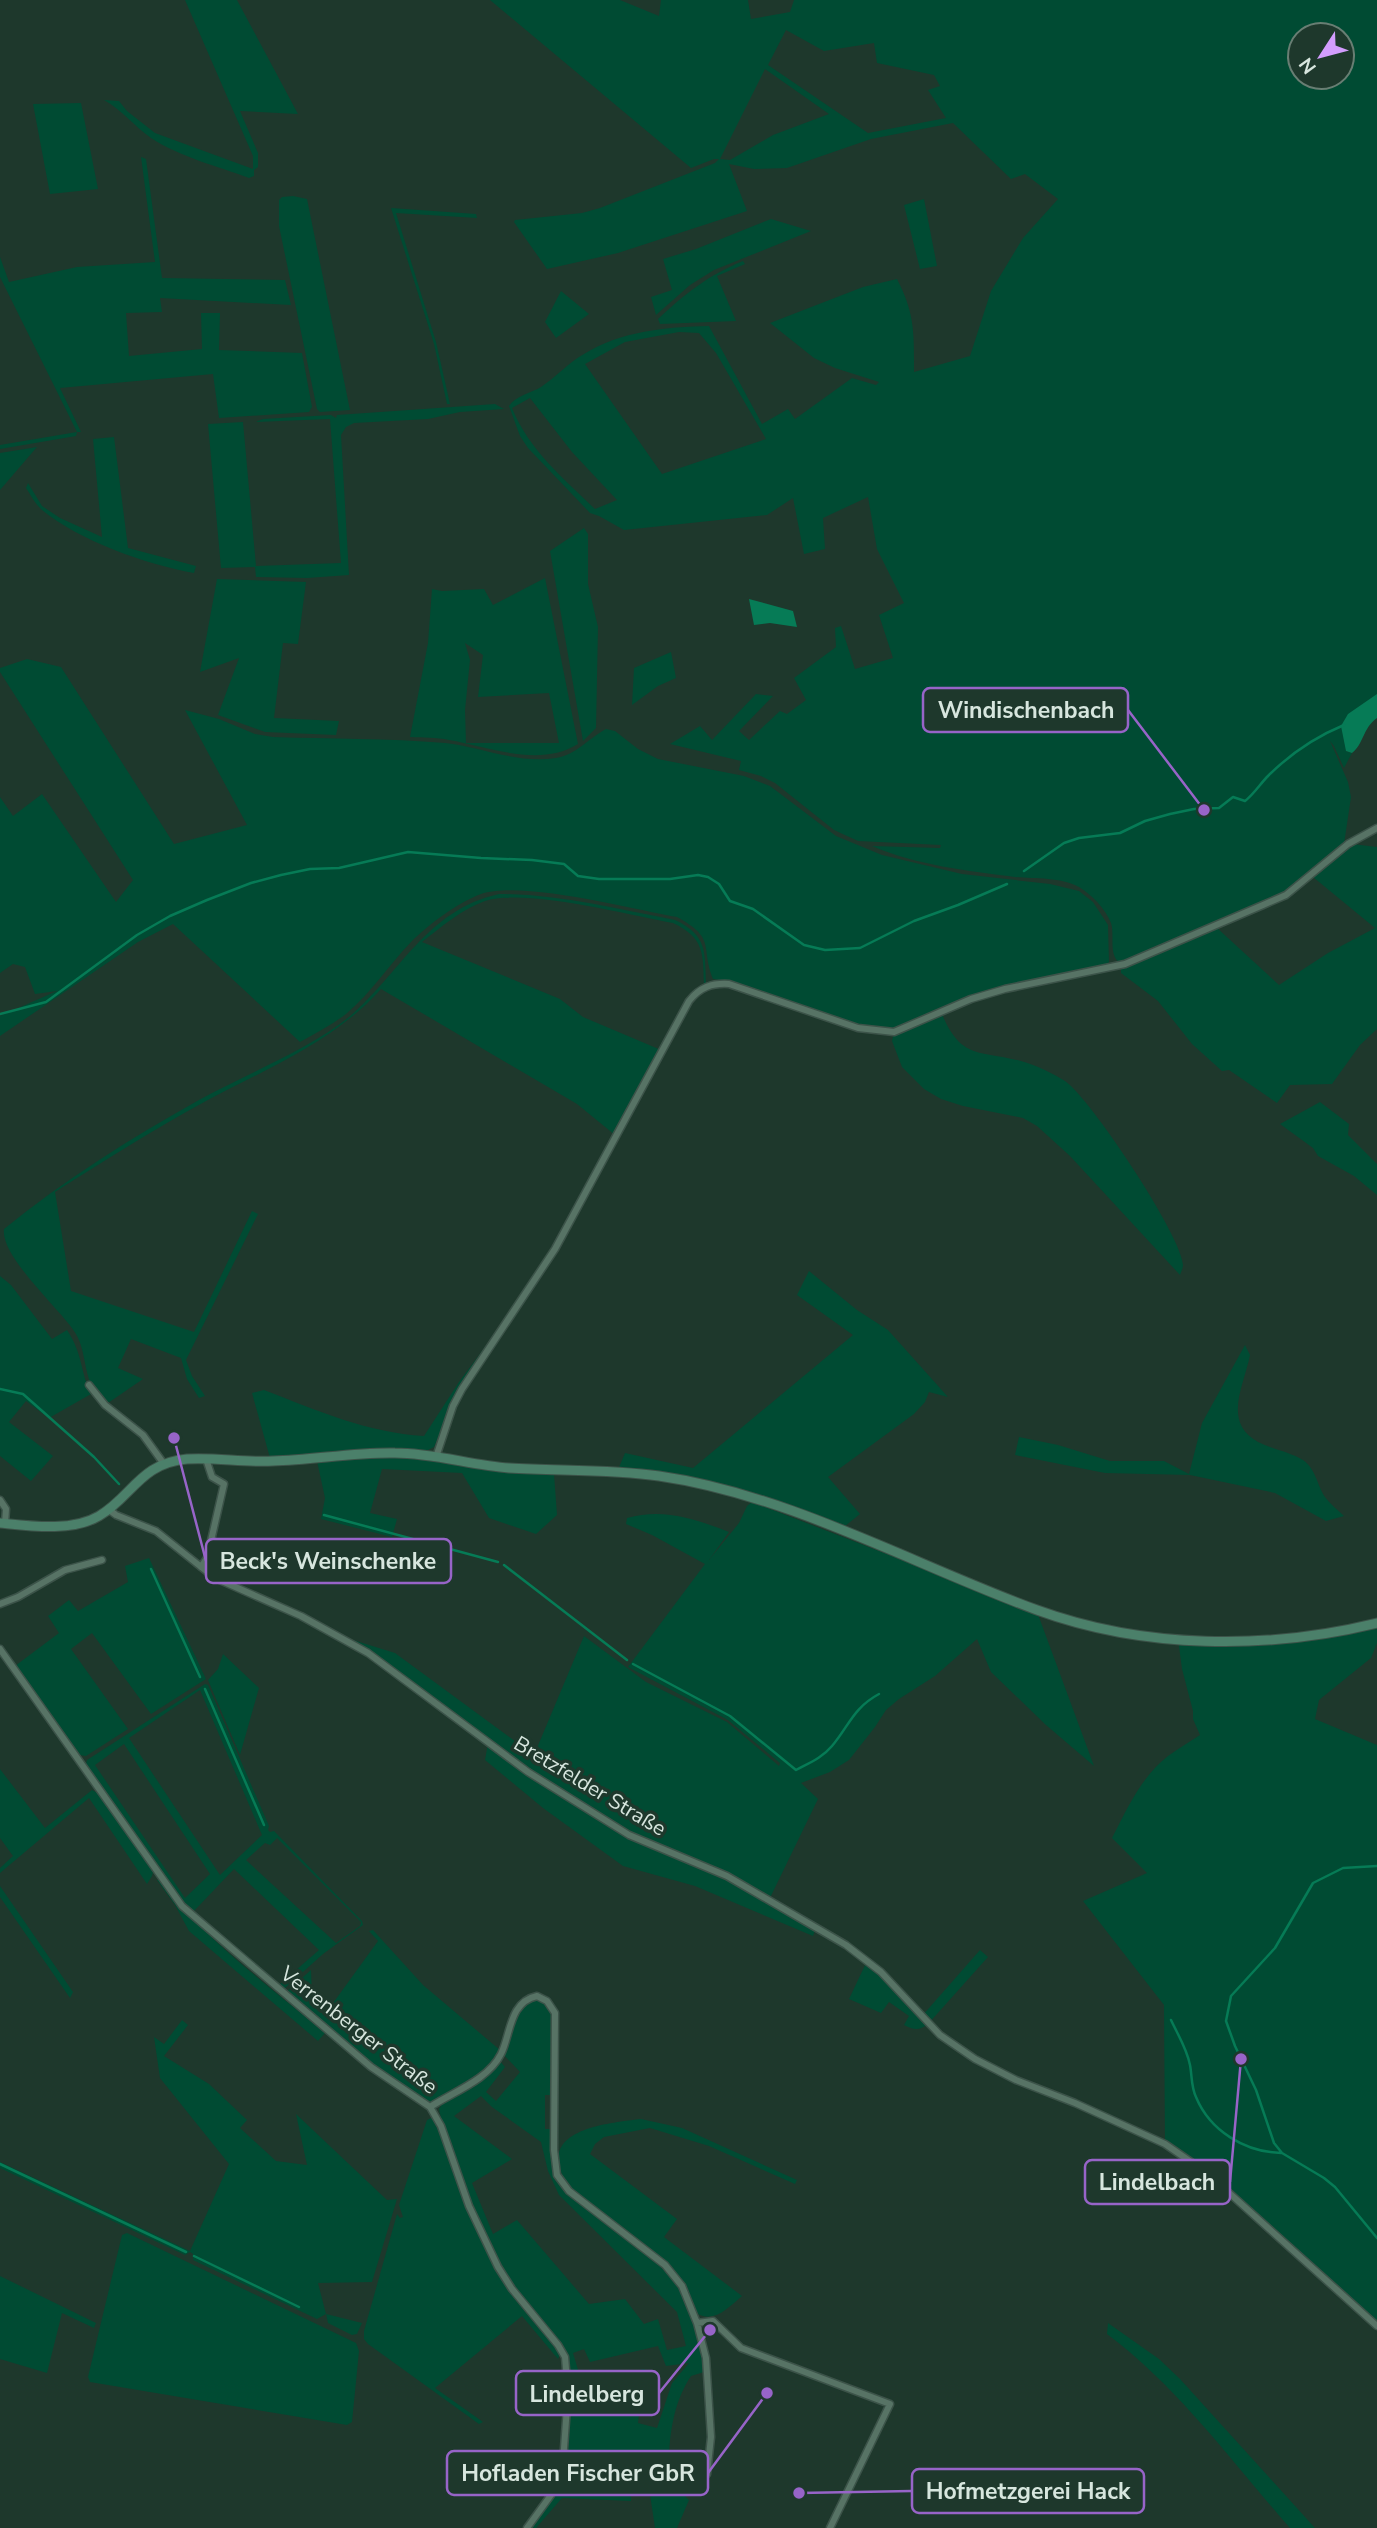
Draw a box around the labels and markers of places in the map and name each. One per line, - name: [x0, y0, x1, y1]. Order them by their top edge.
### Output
- callout: Windischenbach: [923, 688, 1128, 732]
- callout: Beck's Weinschenke: [206, 1539, 451, 1583]
- callout: Lindelbach: [1085, 2160, 1230, 2204]
- callout: Lindelberg: [516, 2371, 659, 2415]
- callout: Hofladen Fischer GbR: [447, 2451, 708, 2495]
- callout: Hofmetzgerei Hack: [912, 2469, 1144, 2513]

